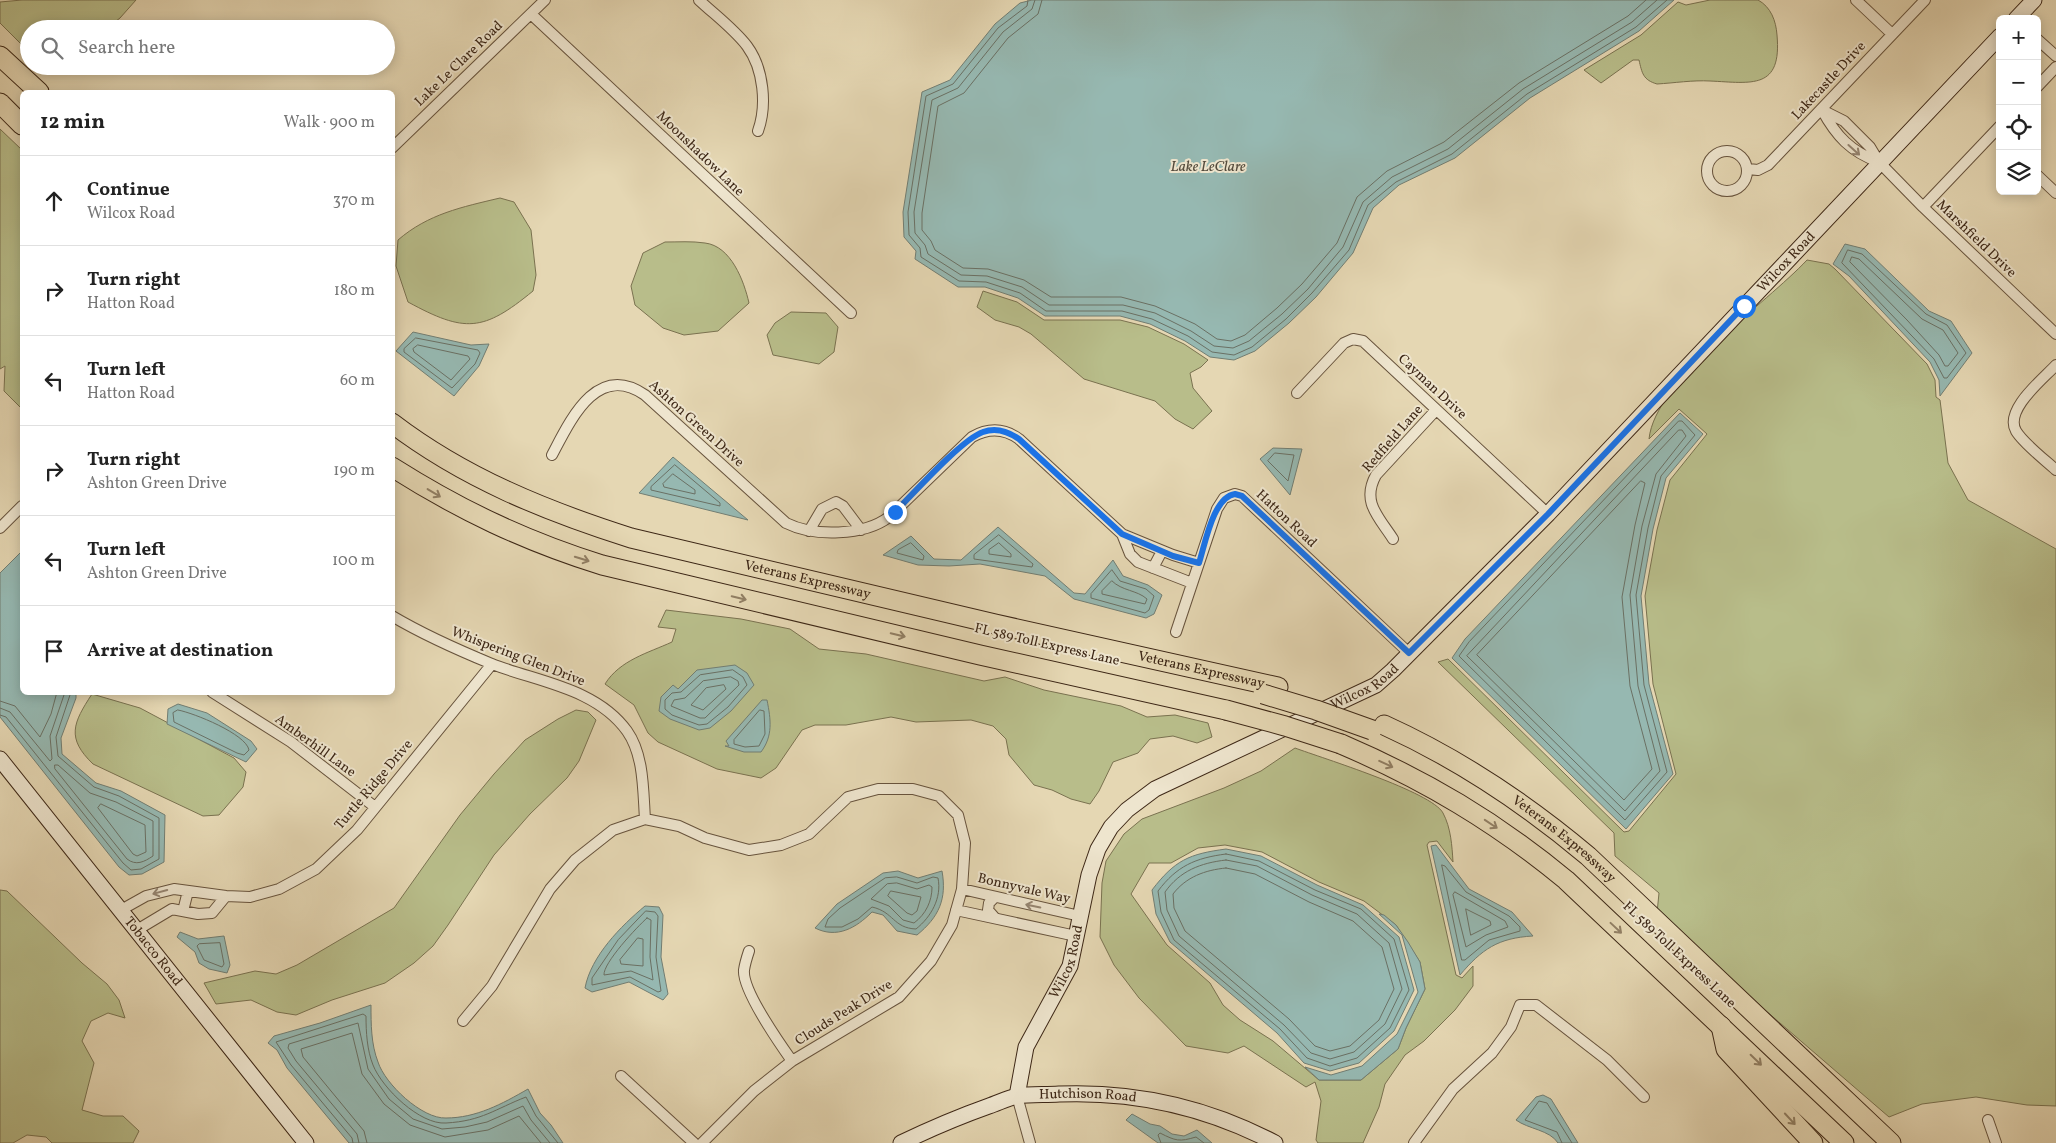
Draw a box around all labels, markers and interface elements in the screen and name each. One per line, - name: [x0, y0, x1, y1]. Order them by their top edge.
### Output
- map controls: [1996, 15, 2041, 195]
- button: +: [1996, 15, 2041, 60]
- street label: Lake Le Clare Road: [411, 17, 507, 111]
- search box: [20, 20, 395, 75]
- icon: search: [38, 34, 66, 62]
- text: Search here: [78, 35, 175, 61]
- street label: Lakecastle Drive: [1788, 37, 1871, 124]
- button: −: [1996, 60, 2041, 105]
- button: locate: [1996, 105, 2041, 150]
- street label: Moonshadow Lane: [652, 107, 748, 201]
- text: 12 min: [40, 108, 105, 137]
- text: Walk · 900 m: [284, 112, 375, 134]
- one-way arrow: [1848, 144, 1861, 156]
- button: layers: [1996, 150, 2041, 195]
- water label: Lake LeClare: [1170, 157, 1246, 178]
- text: Continue: [87, 177, 170, 203]
- icon: ahead: [40, 187, 68, 215]
- text: 370 m: [333, 190, 375, 212]
- street label: Marshfield Drive: [1932, 196, 2021, 282]
- text: Wilcox Road: [87, 203, 175, 225]
- street label: Wilcox Road: [1753, 227, 1820, 297]
- text: Turn right: [87, 267, 180, 293]
- icon: right: [40, 277, 68, 305]
- text: 180 m: [334, 280, 375, 302]
- text: Hatton Road: [87, 293, 175, 315]
- route start: [1733, 295, 1756, 318]
- street label: Cayman Drive: [1393, 350, 1471, 424]
- text: Turn left: [87, 357, 166, 383]
- icon: left: [40, 367, 68, 395]
- text: 60 m: [340, 370, 375, 392]
- street label: Ashton Green Drive: [644, 376, 748, 472]
- text: Hatton Road: [87, 383, 175, 405]
- street label: Redfield Lane: [1358, 401, 1428, 477]
- text: Turn right: [87, 447, 180, 473]
- icon: right: [40, 457, 68, 485]
- text: 190 m: [333, 460, 375, 482]
- text: Ashton Green Drive: [87, 473, 227, 495]
- street label: Hatton Road: [1251, 486, 1321, 552]
- one-way arrow: [426, 488, 440, 498]
- route end: [884, 501, 907, 524]
- text: Turn left: [87, 537, 166, 563]
- icon: left: [40, 547, 68, 575]
- text: 100 m: [332, 550, 375, 572]
- one-way arrow: [573, 554, 589, 564]
- street label: Veterans Expressway: [742, 556, 873, 604]
- text: Ashton Green Drive: [87, 563, 227, 585]
- one-way arrow: [731, 594, 747, 603]
- street label: FL 589 Toll Express Lane: [973, 619, 1122, 671]
- street label: Whispering Glen Drive: [448, 623, 588, 691]
- one-way arrow: [889, 631, 905, 640]
- icon: arrive: [40, 637, 68, 665]
- text: Arrive at destination: [87, 638, 273, 664]
- street label: Veterans Expressway: [1136, 647, 1267, 693]
- street label: Wilcox Road: [1327, 659, 1404, 715]
- street label: Amberhill Lane: [271, 710, 360, 782]
- street label: Turtle Ridge Drive: [331, 736, 418, 834]
- one-way arrow: [1378, 759, 1393, 769]
- street label: Veterans Expressway: [1508, 791, 1621, 888]
- one-way arrow: [1484, 819, 1498, 829]
- street label: Bonnyvale Way: [976, 869, 1073, 909]
- one-way arrow: [152, 888, 168, 898]
- street label: FL 589 Toll Express Lane: [1618, 897, 1740, 1013]
- one-way arrow: [1025, 900, 1041, 910]
- street label: Tobacco Road: [120, 913, 187, 990]
- one-way arrow: [1610, 922, 1622, 934]
- street label: Wilcox Road: [1045, 923, 1088, 1002]
- street label: Clouds Peak Drive: [792, 975, 897, 1051]
- one-way arrow: [1750, 1054, 1763, 1066]
- street label: Hutchison Road: [1039, 1084, 1138, 1107]
- one-way arrow: [1785, 1113, 1796, 1126]

